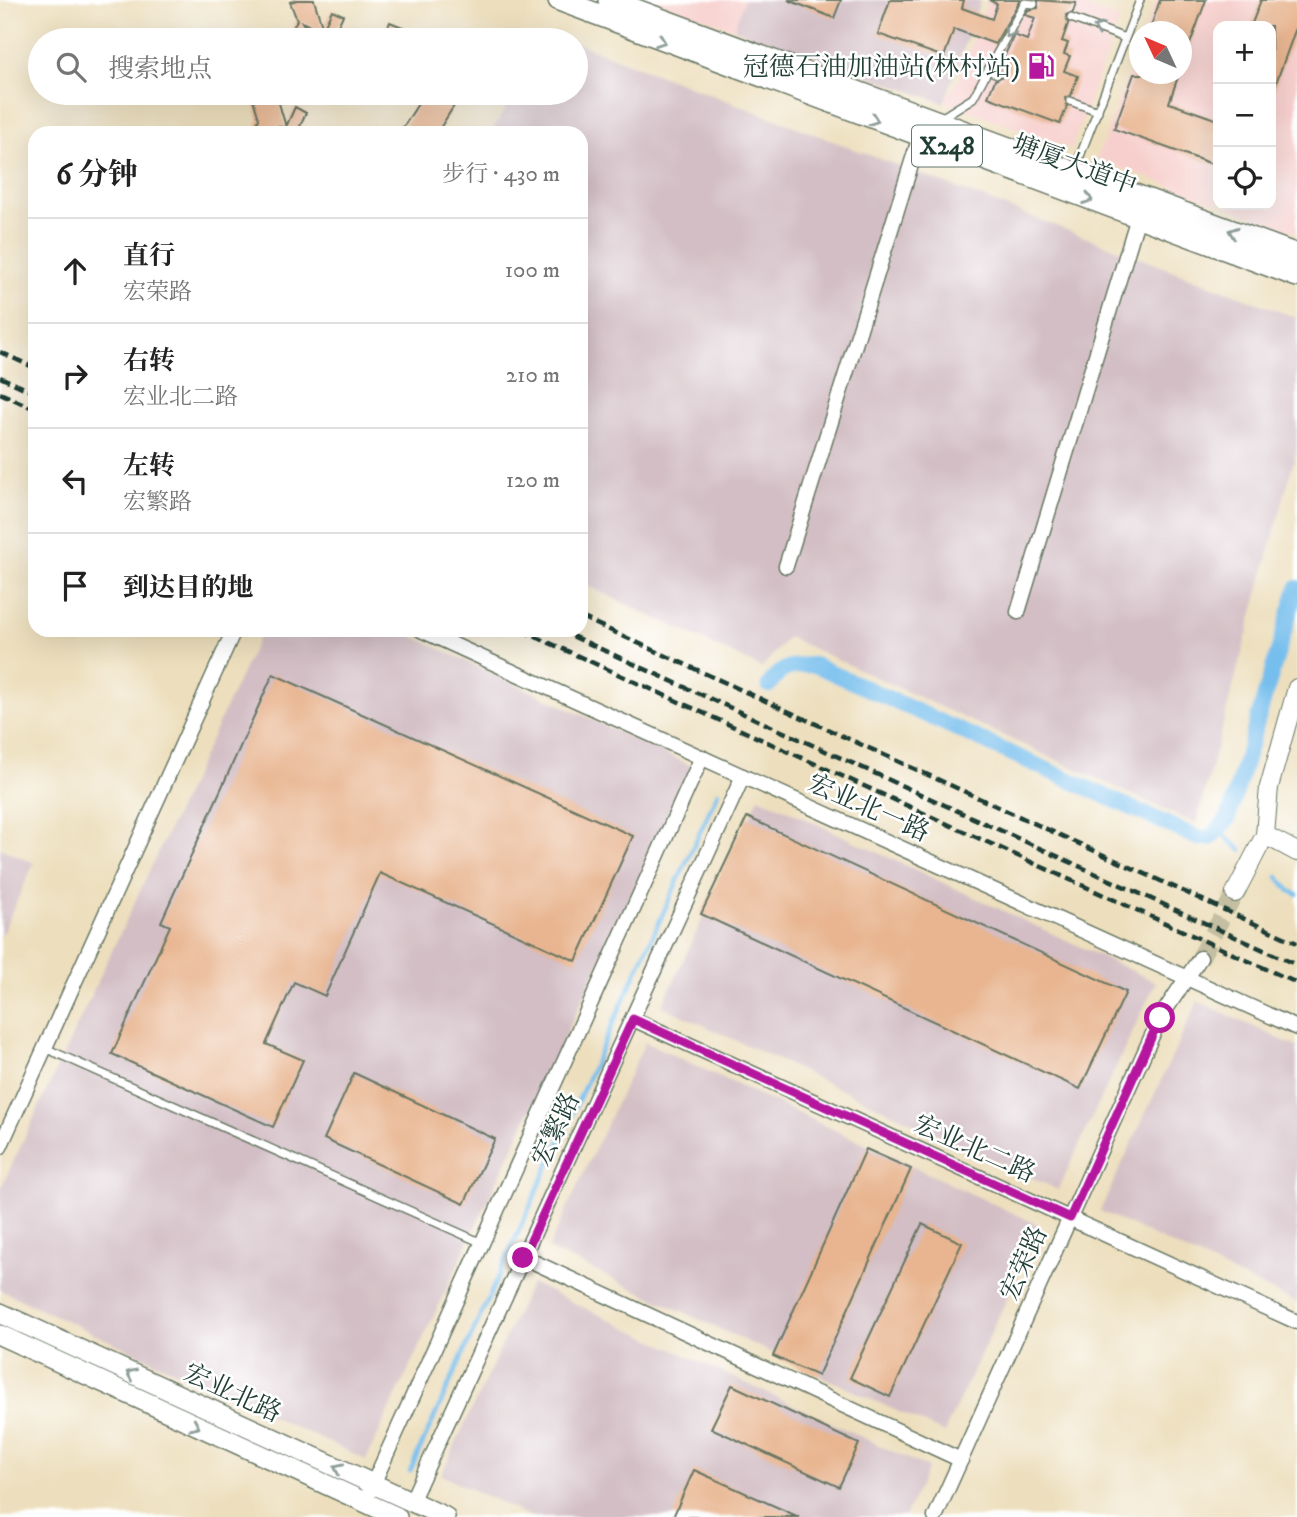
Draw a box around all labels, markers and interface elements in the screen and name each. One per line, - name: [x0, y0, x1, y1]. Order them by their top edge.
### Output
- north arrow: [1129, 21, 1192, 84]
- map controls: [1213, 21, 1276, 210]
- button: +: [1213, 21, 1276, 84]
- one-way arrow: [1093, 22, 1105, 36]
- one-way arrow: [1004, 26, 1018, 38]
- search box: [28, 28, 588, 105]
- one-way arrow: [655, 32, 667, 46]
- icon: search: [52, 48, 90, 86]
- place label: 冠德石油加油站(林村站): [743, 51, 1020, 84]
- fuel station icon: 冠德石油加油站(林村站): [1026, 51, 1056, 81]
- text: 搜索地点: [108, 53, 212, 86]
- button: −: [1213, 84, 1276, 147]
- one-way arrow: [868, 111, 880, 125]
- road number: X248: [912, 126, 982, 166]
- street label: 塘厦大道中: [1008, 128, 1141, 203]
- button: locate: [1213, 147, 1276, 210]
- text: 6 分钟: [56, 157, 138, 194]
- text: 步行 · 430 m: [442, 160, 560, 189]
- one-way arrow: [1081, 190, 1093, 204]
- one-way arrow: [1228, 226, 1240, 240]
- text: 直行: [123, 240, 175, 273]
- icon: ahead: [56, 252, 94, 290]
- text: 100 m: [505, 256, 560, 285]
- text: 宏荣路: [123, 278, 192, 307]
- text: 右转: [123, 345, 175, 378]
- icon: right: [56, 357, 94, 395]
- text: 210 m: [506, 361, 560, 390]
- text: 宏业北二路: [123, 383, 238, 412]
- text: 左转: [123, 450, 175, 483]
- icon: left: [56, 462, 94, 500]
- text: 120 m: [506, 466, 560, 495]
- text: 宏繁路: [123, 488, 192, 517]
- icon: arrive: [56, 567, 94, 605]
- text: 到达目的地: [123, 572, 253, 605]
- street label: 宏业北一路: [802, 767, 934, 850]
- route start: [1144, 1002, 1175, 1033]
- street label: 宏繁路: [525, 1087, 588, 1172]
- street label: 宏业北二路: [908, 1108, 1040, 1191]
- street label: 宏荣路: [993, 1221, 1055, 1306]
- route end: [507, 1242, 538, 1273]
- street label: 宏业北路: [178, 1356, 286, 1430]
- one-way arrow: [126, 1368, 138, 1382]
- one-way arrow: [188, 1418, 200, 1432]
- one-way arrow: [333, 1462, 345, 1476]

